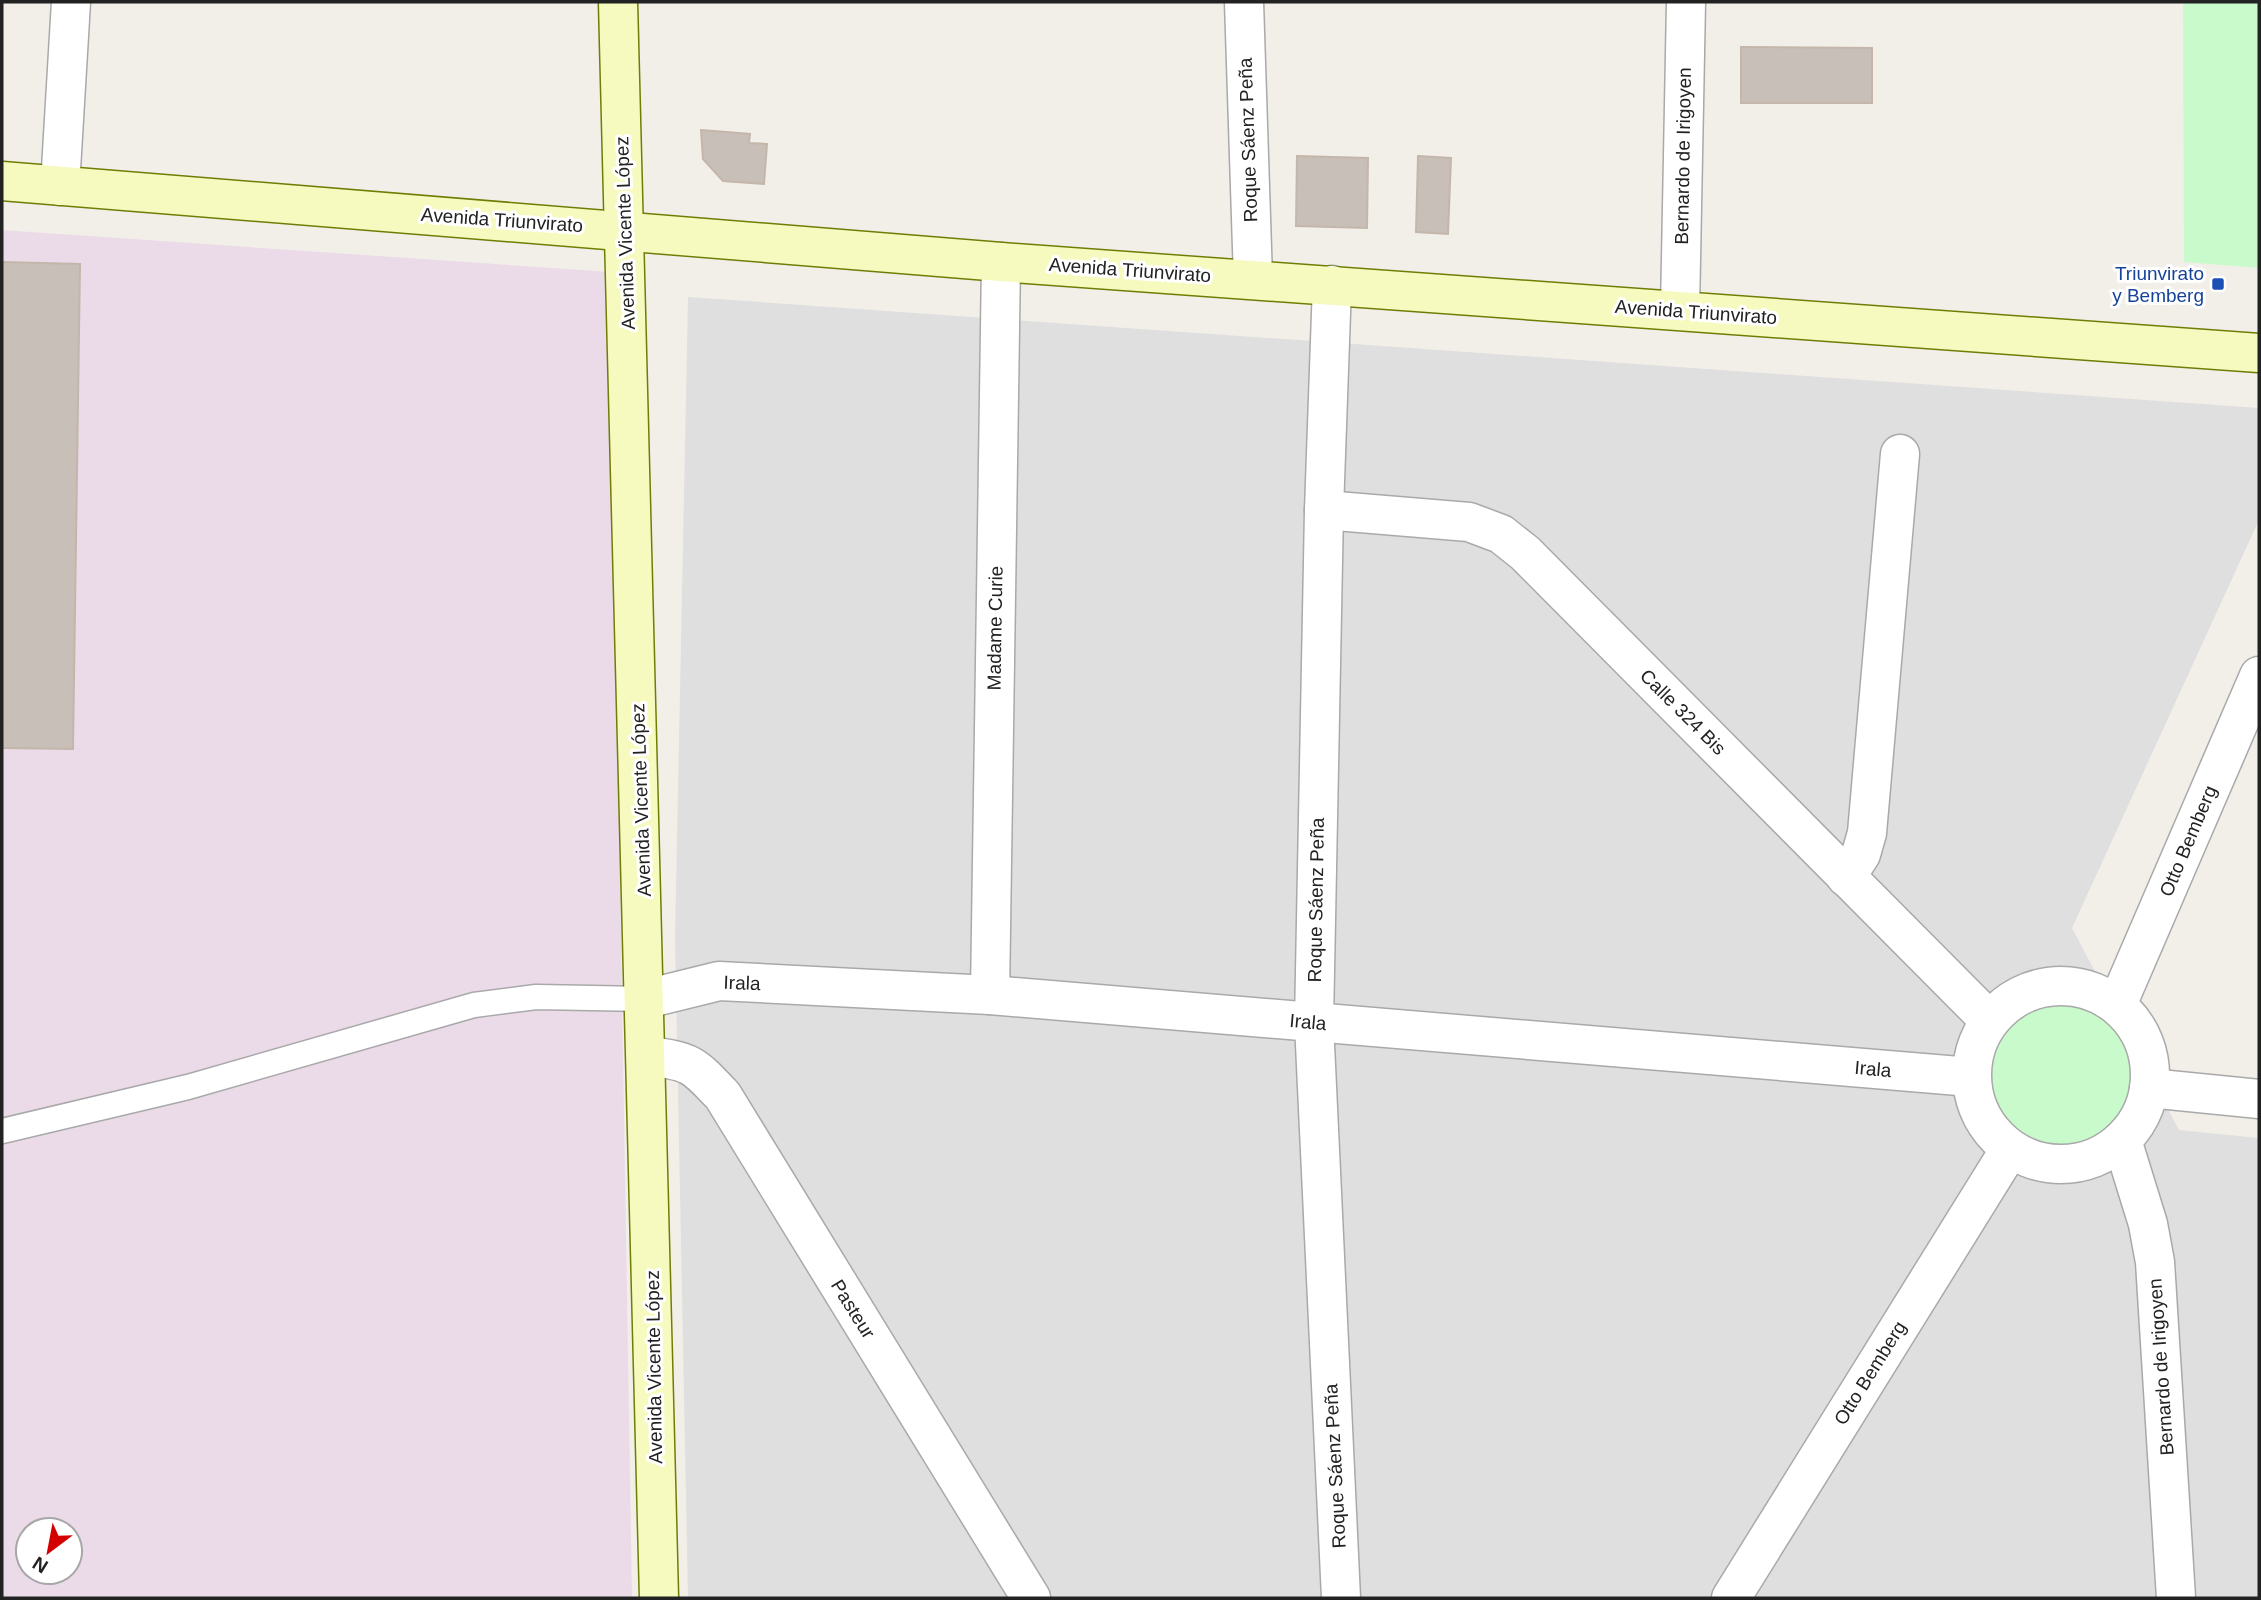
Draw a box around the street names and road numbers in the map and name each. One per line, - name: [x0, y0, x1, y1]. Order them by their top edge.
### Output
- street label: Roque Sáenz Peña: [1235, 57, 1261, 223]
- street label: Bernardo de Irigoyen: [1671, 67, 1695, 245]
- street label: Avenida Vicente López: [611, 136, 639, 330]
- street label: Avenida Triunvirato: [420, 204, 584, 236]
- street label: Avenida Triunvirato: [1048, 254, 1212, 286]
- street label: Avenida Triunvirato: [1614, 296, 1778, 328]
- street label: Madame Curie: [983, 566, 1007, 690]
- street label: Calle 324 Bis: [1636, 665, 1730, 759]
- street label: Avenida Vicente López: [627, 703, 655, 897]
- street label: Otto Bemberg: [2155, 782, 2221, 900]
- street label: Roque Sáenz Peña: [1304, 817, 1328, 983]
- street label: Irala: [723, 972, 761, 994]
- street label: Irala: [1289, 1010, 1328, 1034]
- street label: Irala: [1854, 1057, 1893, 1081]
- street label: Avenida Vicente López: [642, 1270, 666, 1464]
- street label: Pasteur: [827, 1276, 880, 1343]
- street label: Bernardo de Irigoyen: [2144, 1278, 2178, 1456]
- street label: Otto Bemberg: [1830, 1317, 1910, 1429]
- street label: Roque Sáenz Peña: [1320, 1383, 1350, 1549]

